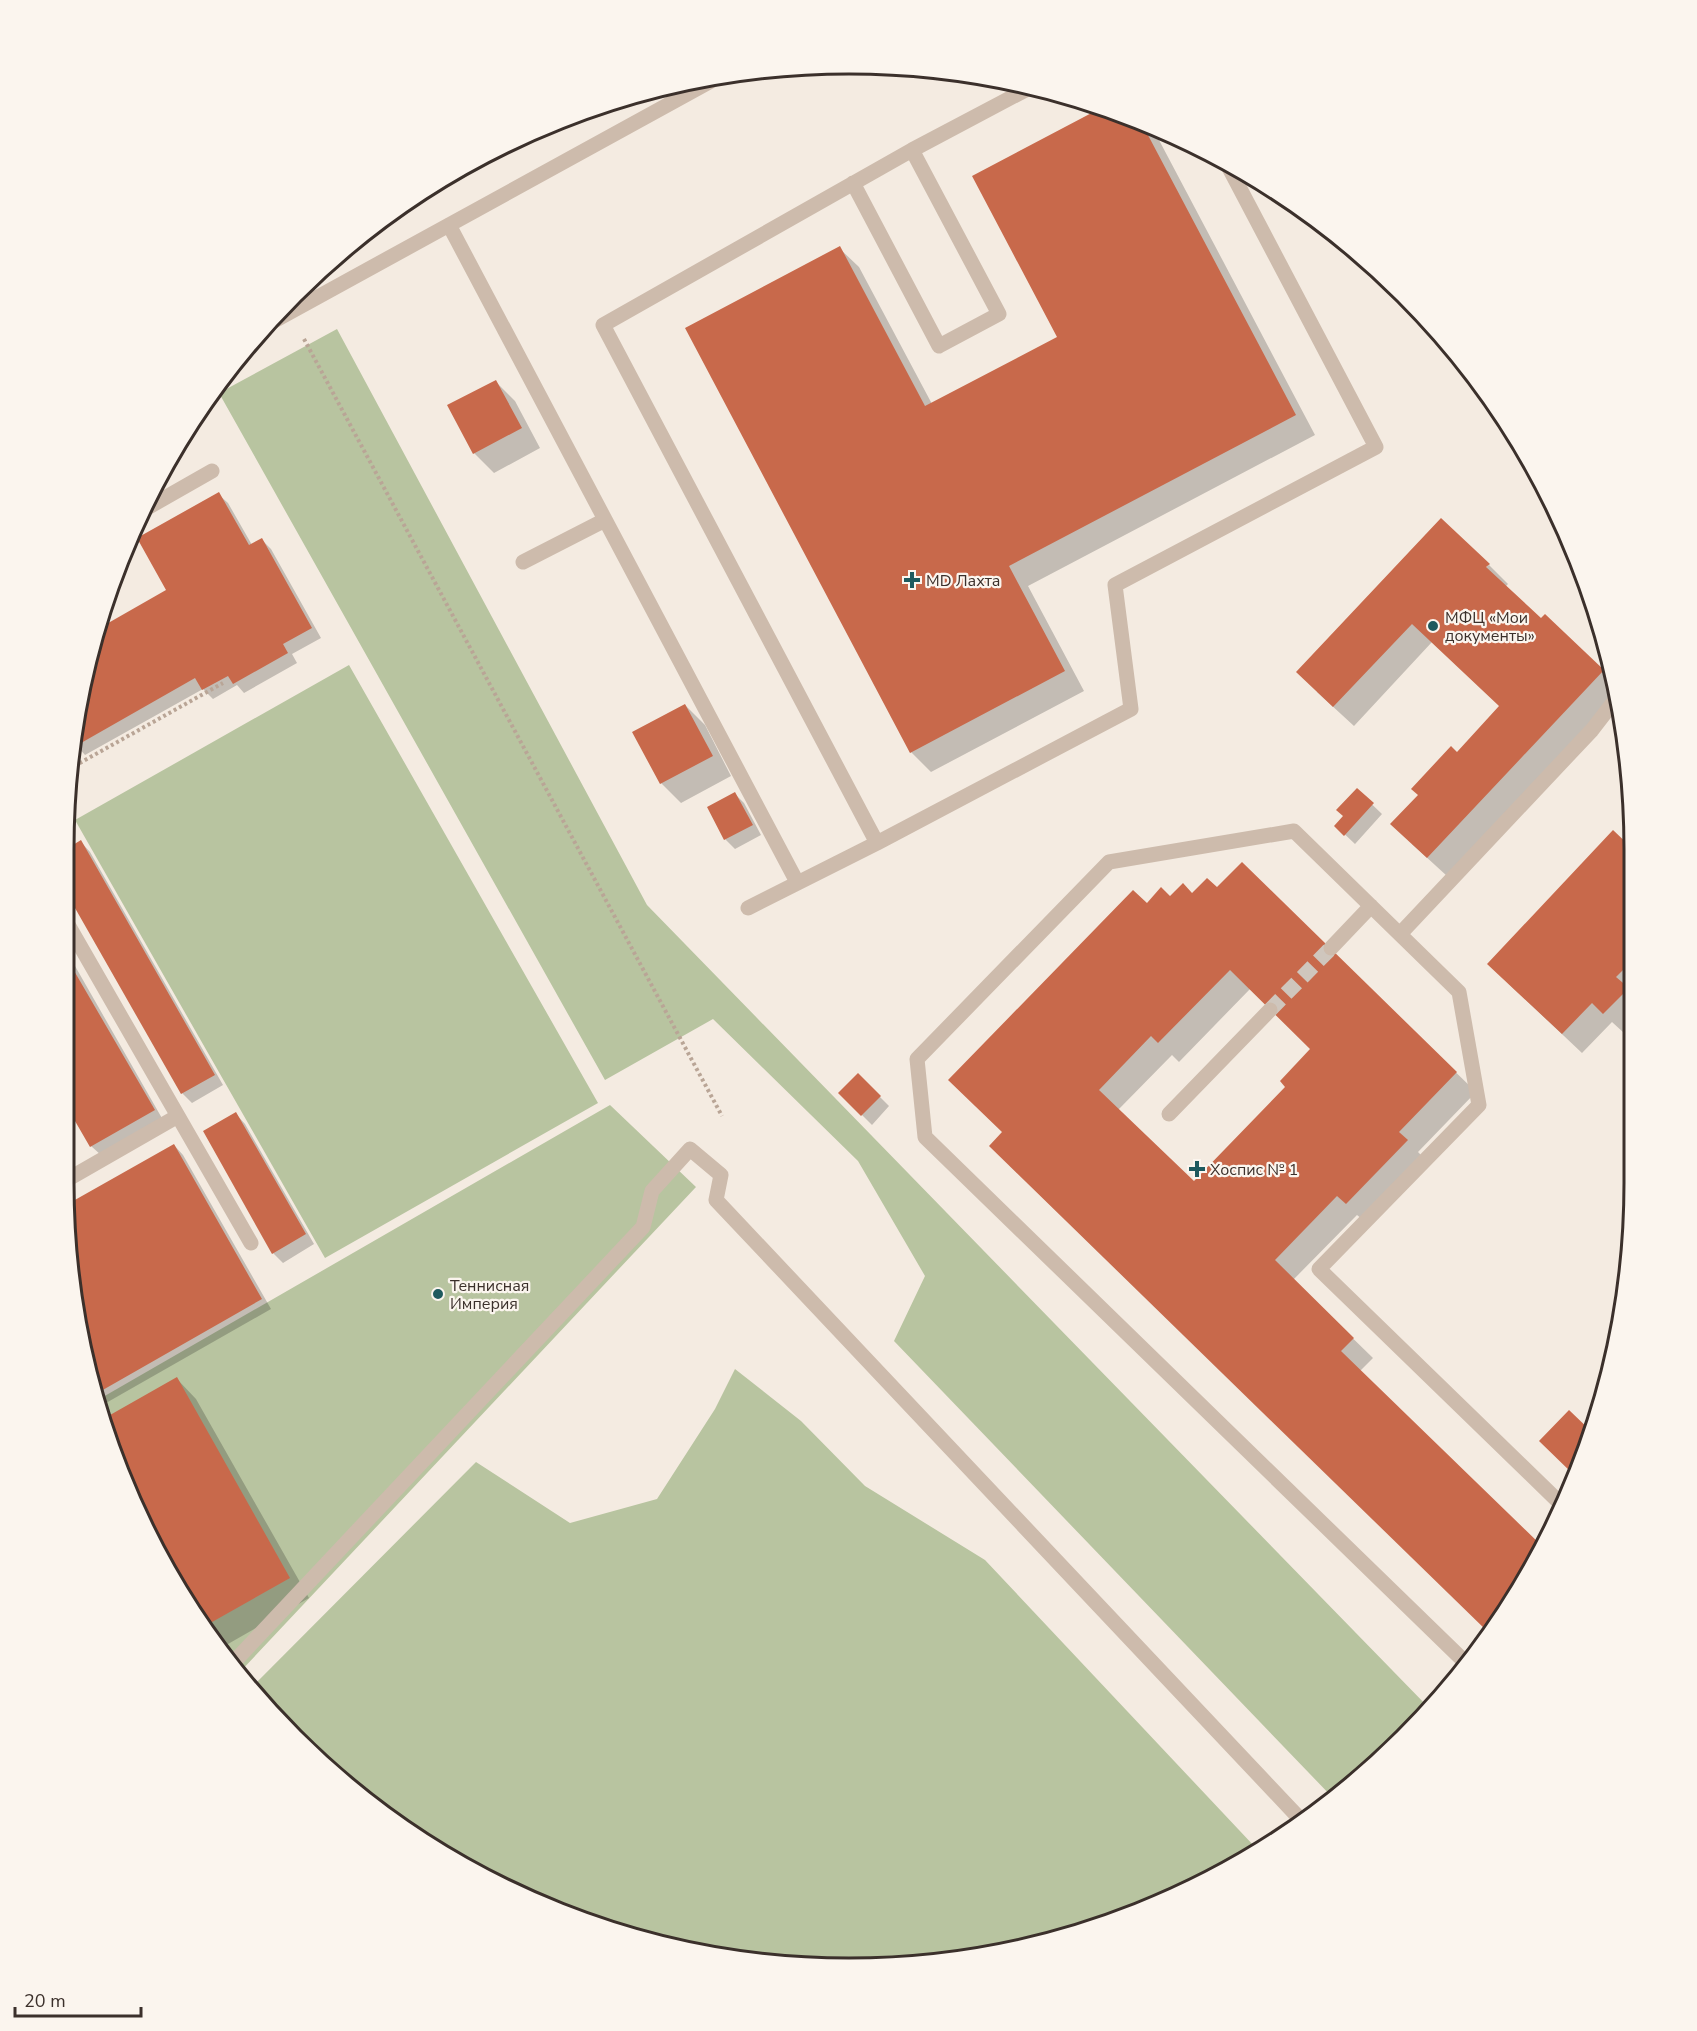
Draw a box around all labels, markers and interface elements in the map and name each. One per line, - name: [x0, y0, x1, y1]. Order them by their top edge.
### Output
- place label: MD Лахта: [926, 570, 1000, 592]
- marker: MD Лахта: [903, 571, 921, 589]
- place label: МФЦ «Мои документы»: [1445, 607, 1535, 647]
- marker: МФЦ «Мои документы»: [1426, 619, 1440, 633]
- place label: Хоспис № 1: [1210, 1159, 1298, 1181]
- marker: Хоспис № 1: [1188, 1160, 1206, 1178]
- place label: Теннисная Империя: [450, 1275, 529, 1315]
- marker: Теннисная Империя: [431, 1287, 445, 1301]
- scale bar: [15, 1980, 141, 2018]
- text: 20 m: [24, 1989, 66, 2013]

